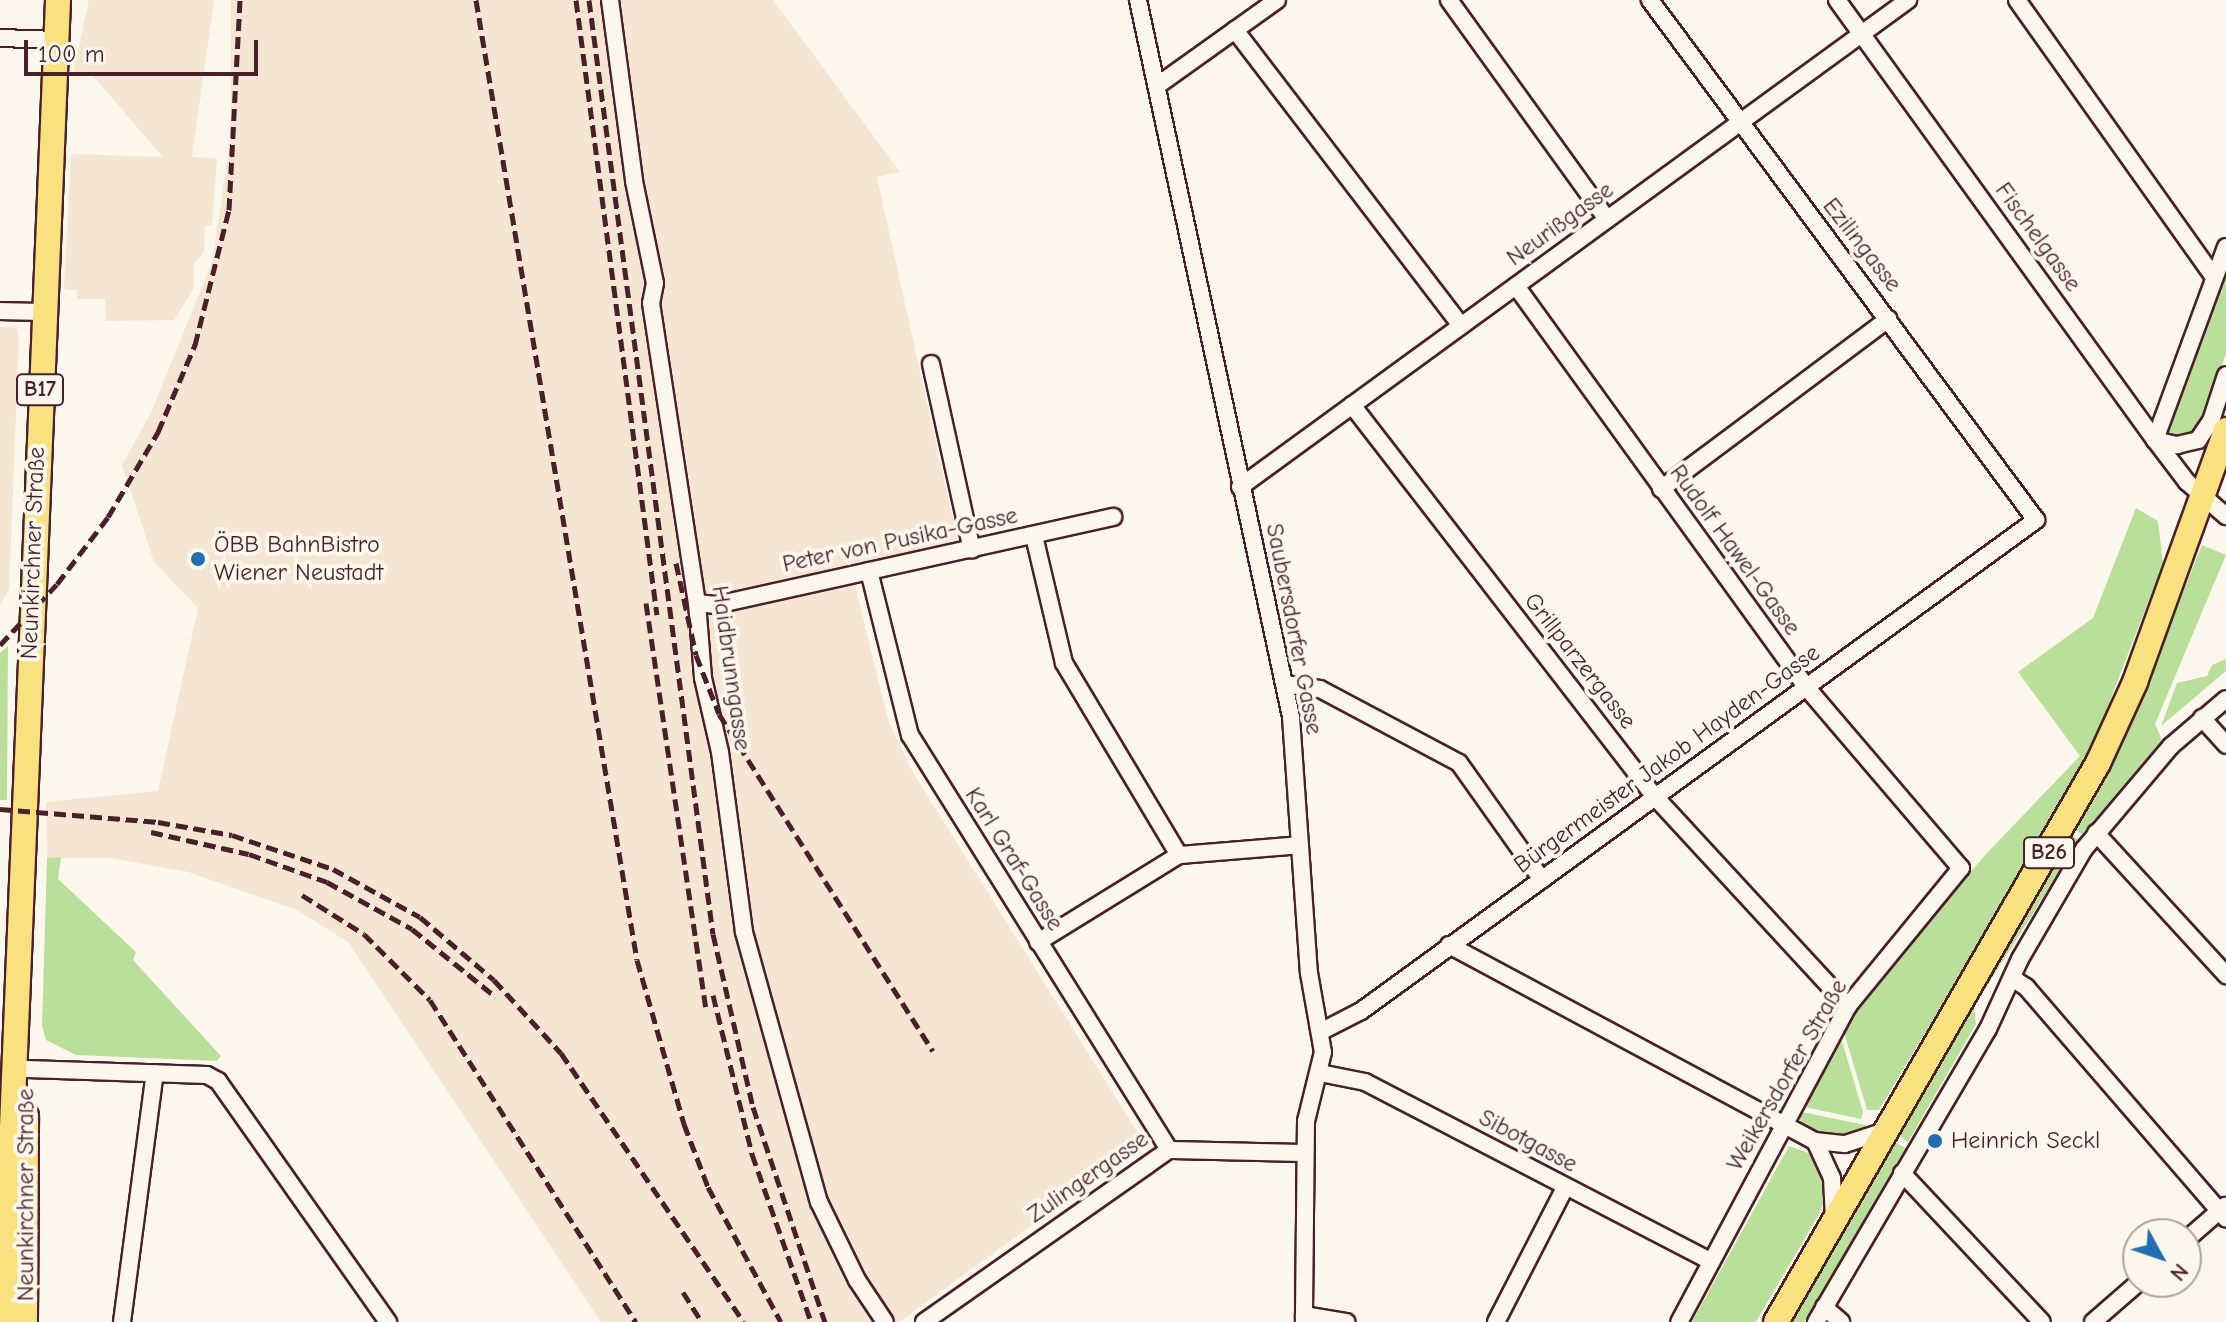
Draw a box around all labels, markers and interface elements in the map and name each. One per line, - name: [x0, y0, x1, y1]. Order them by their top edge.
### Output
- scale bar: [28, 24, 262, 74]
- text: 100 m: [38, 40, 105, 68]
- street label: Neurißgasse: [1501, 176, 1619, 272]
- street label: Fischelgasse: [1989, 177, 2087, 297]
- street label: Ezilingasse: [1816, 192, 1908, 298]
- road number: B17: [16, 372, 64, 408]
- street label: Neunkirchner Straße: [15, 446, 51, 660]
- street label: Rudolf Hawel-Gasse: [1663, 459, 1807, 641]
- street label: Peter von Pusika-Gasse: [780, 501, 1020, 579]
- street label: Saubersdorfer Gasse: [1259, 521, 1329, 737]
- place label: ÖBB BahnBistro Wiener Neustadt: [214, 531, 383, 587]
- marker: ÖBB BahnBistro Wiener Neustadt: [189, 550, 207, 568]
- street label: Haidbrunngasse: [705, 584, 757, 752]
- street label: Grillparzergasse: [1518, 587, 1642, 735]
- street label: Bürgermeister Jakob Hayden-Gasse: [1509, 638, 1825, 880]
- street label: Karl Graf-Gasse: [958, 782, 1070, 936]
- road number: B26: [2023, 835, 2075, 871]
- street label: Weikersdorfer Straße: [1720, 974, 1854, 1176]
- street label: Neunkirchner Straße: [12, 1089, 40, 1301]
- street label: Sibotgasse: [1474, 1103, 1582, 1179]
- street label: Zulingergasse: [1022, 1125, 1154, 1229]
- place label: Heinrich Seckl: [1951, 1127, 2100, 1155]
- marker: Heinrich Seckl: [1926, 1132, 1944, 1150]
- north arrow: [2122, 1218, 2202, 1298]
- text: N: [2164, 1258, 2193, 1286]

